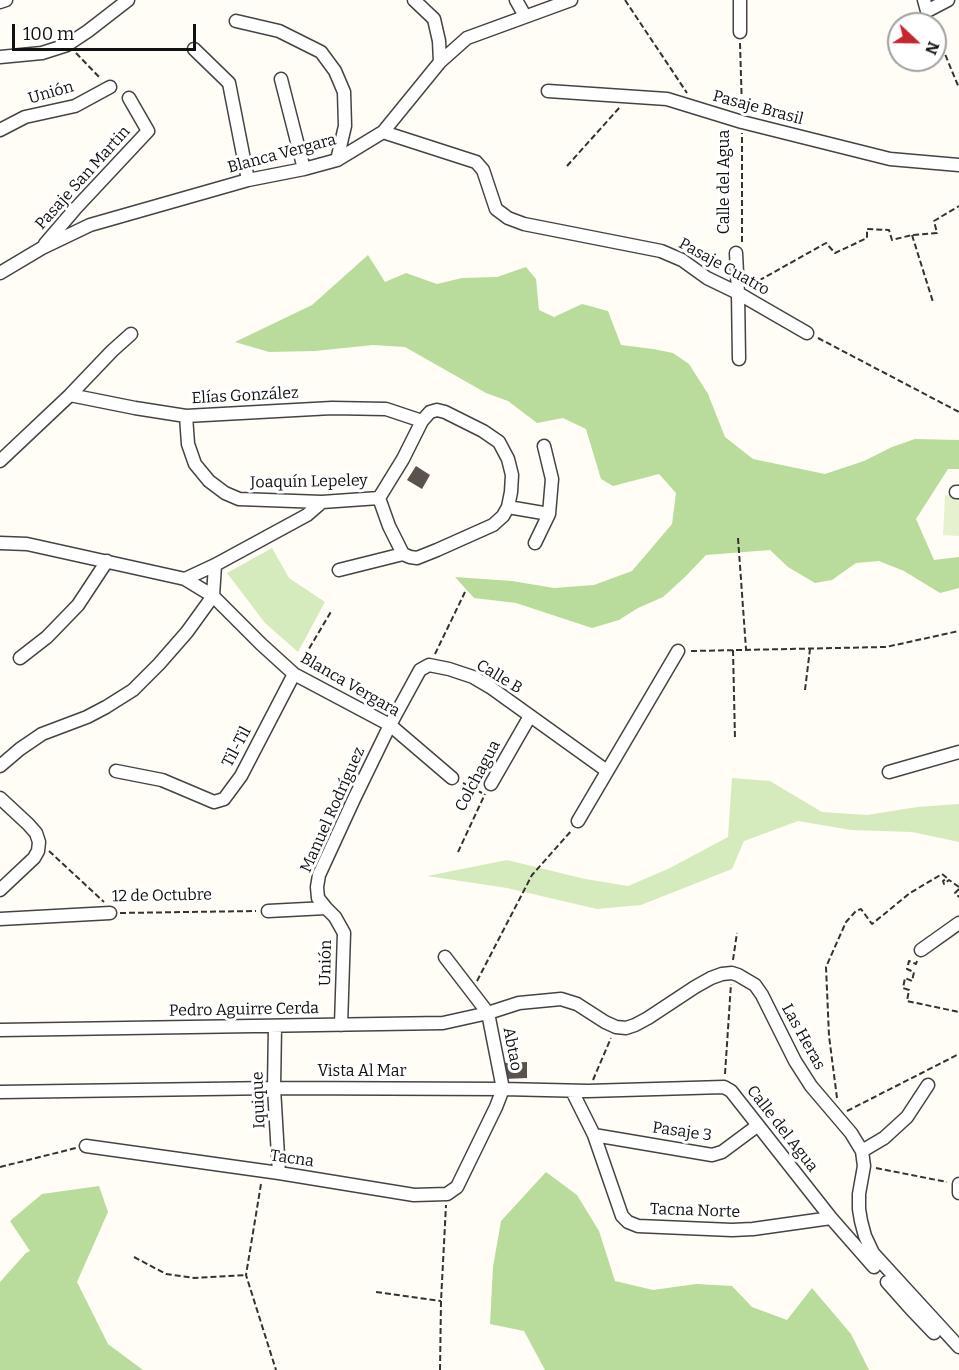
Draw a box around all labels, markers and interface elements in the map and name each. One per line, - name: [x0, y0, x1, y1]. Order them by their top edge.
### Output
- scale bar: [15, 12, 200, 50]
- north arrow: [887, 12, 947, 72]
- text: 100 m: [23, 23, 74, 45]
- text: N: [921, 39, 943, 57]
- street label: Unión: [26, 77, 76, 109]
- street label: Pasaje Brasil: [711, 87, 805, 129]
- street label: Pasaje San Martin: [32, 122, 134, 234]
- street label: Blanca Vergara: [226, 130, 338, 178]
- street label: Calle del Agua: [715, 130, 735, 234]
- street label: Pasaje Cuatro: [675, 234, 773, 300]
- street label: Elías González: [191, 384, 299, 408]
- street label: Joaquín Lepeley: [250, 471, 368, 493]
- street label: Blanca Vergara: [297, 649, 403, 721]
- street label: Calle B: [473, 656, 525, 698]
- street label: Til-Til: [218, 723, 256, 771]
- street label: Colchagua: [451, 737, 505, 815]
- street label: Manuel Rodríguez: [297, 744, 369, 876]
- street label: 12 de Octubre: [112, 886, 212, 906]
- street label: Unión: [316, 940, 336, 986]
- street label: Pedro Aguirre Cerda: [169, 999, 319, 1021]
- street label: Las Heras: [777, 1001, 829, 1073]
- street label: Abtao: [498, 1026, 526, 1072]
- street label: Vista Al Mar: [317, 1062, 407, 1082]
- street label: Iquique: [248, 1071, 270, 1129]
- street label: Calle del Agua: [742, 1082, 822, 1176]
- street label: Pasaje 3: [651, 1118, 713, 1146]
- street label: Tacna: [269, 1146, 315, 1172]
- street label: Tacna Norte: [650, 1200, 740, 1222]

